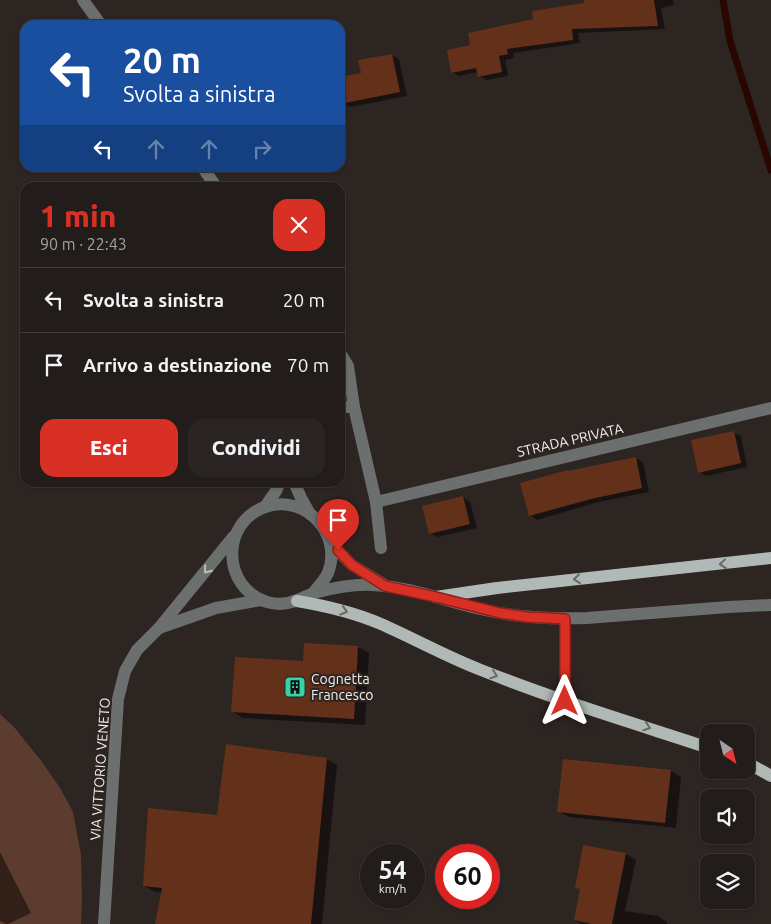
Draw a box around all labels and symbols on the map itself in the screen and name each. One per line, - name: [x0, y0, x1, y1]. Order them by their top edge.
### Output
- street label: STRADA PRIVATA: [515, 420, 625, 460]
- pin: [317, 499, 359, 550]
- one-way arrow: [718, 558, 726, 569]
- one-way arrow: [203, 564, 212, 573]
- one-way arrow: [572, 573, 580, 584]
- one-way arrow: [340, 605, 348, 615]
- one-way arrow: [489, 669, 497, 679]
- place label: Cognetta Francesco: [311, 671, 374, 703]
- position arrow: [538, 674, 590, 726]
- building icon: Cognetta Francesco: [283, 675, 307, 699]
- street label: VIA VITTORIO VENETO: [87, 697, 113, 841]
- one-way arrow: [643, 722, 651, 732]
- north arrow: [700, 724, 755, 779]
- speed limit sign: 60: [435, 844, 500, 909]

